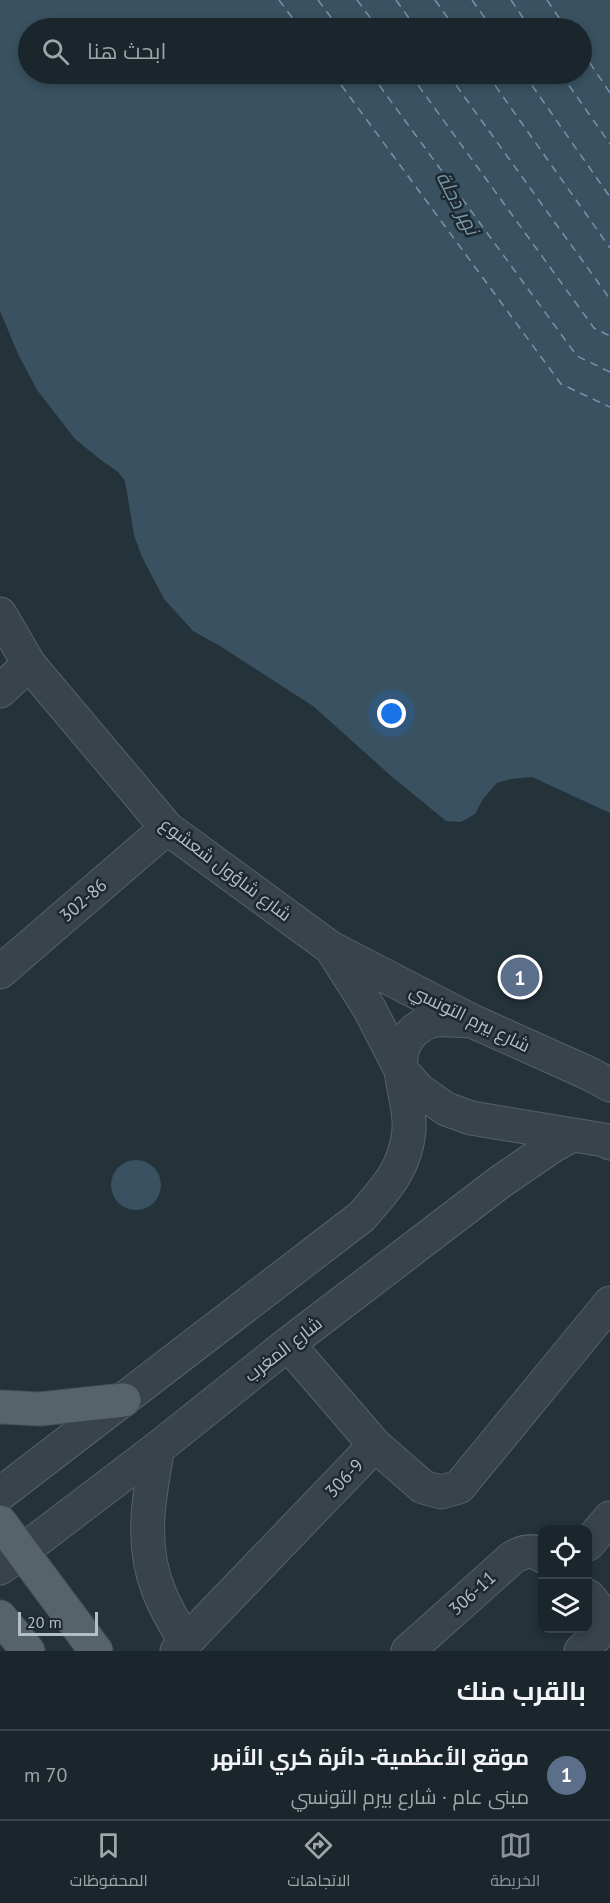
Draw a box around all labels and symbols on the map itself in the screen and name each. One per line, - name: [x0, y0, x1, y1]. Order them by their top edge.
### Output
- water label: نهر دجلة: [430, 167, 487, 242]
- your location: [377, 699, 406, 728]
- street label: شارع شاؤول شعشوع: [155, 812, 296, 927]
- street label: 302-86: [55, 873, 111, 927]
- pin: 1: [500, 954, 540, 1000]
- street label: شارع بيرم التونسي: [405, 979, 534, 1059]
- street label: شارع المغرب: [239, 1311, 327, 1387]
- street label: 306-9: [320, 1454, 368, 1502]
- street label: 306-11: [444, 1566, 500, 1620]
- scale bar: [18, 1609, 98, 1636]

